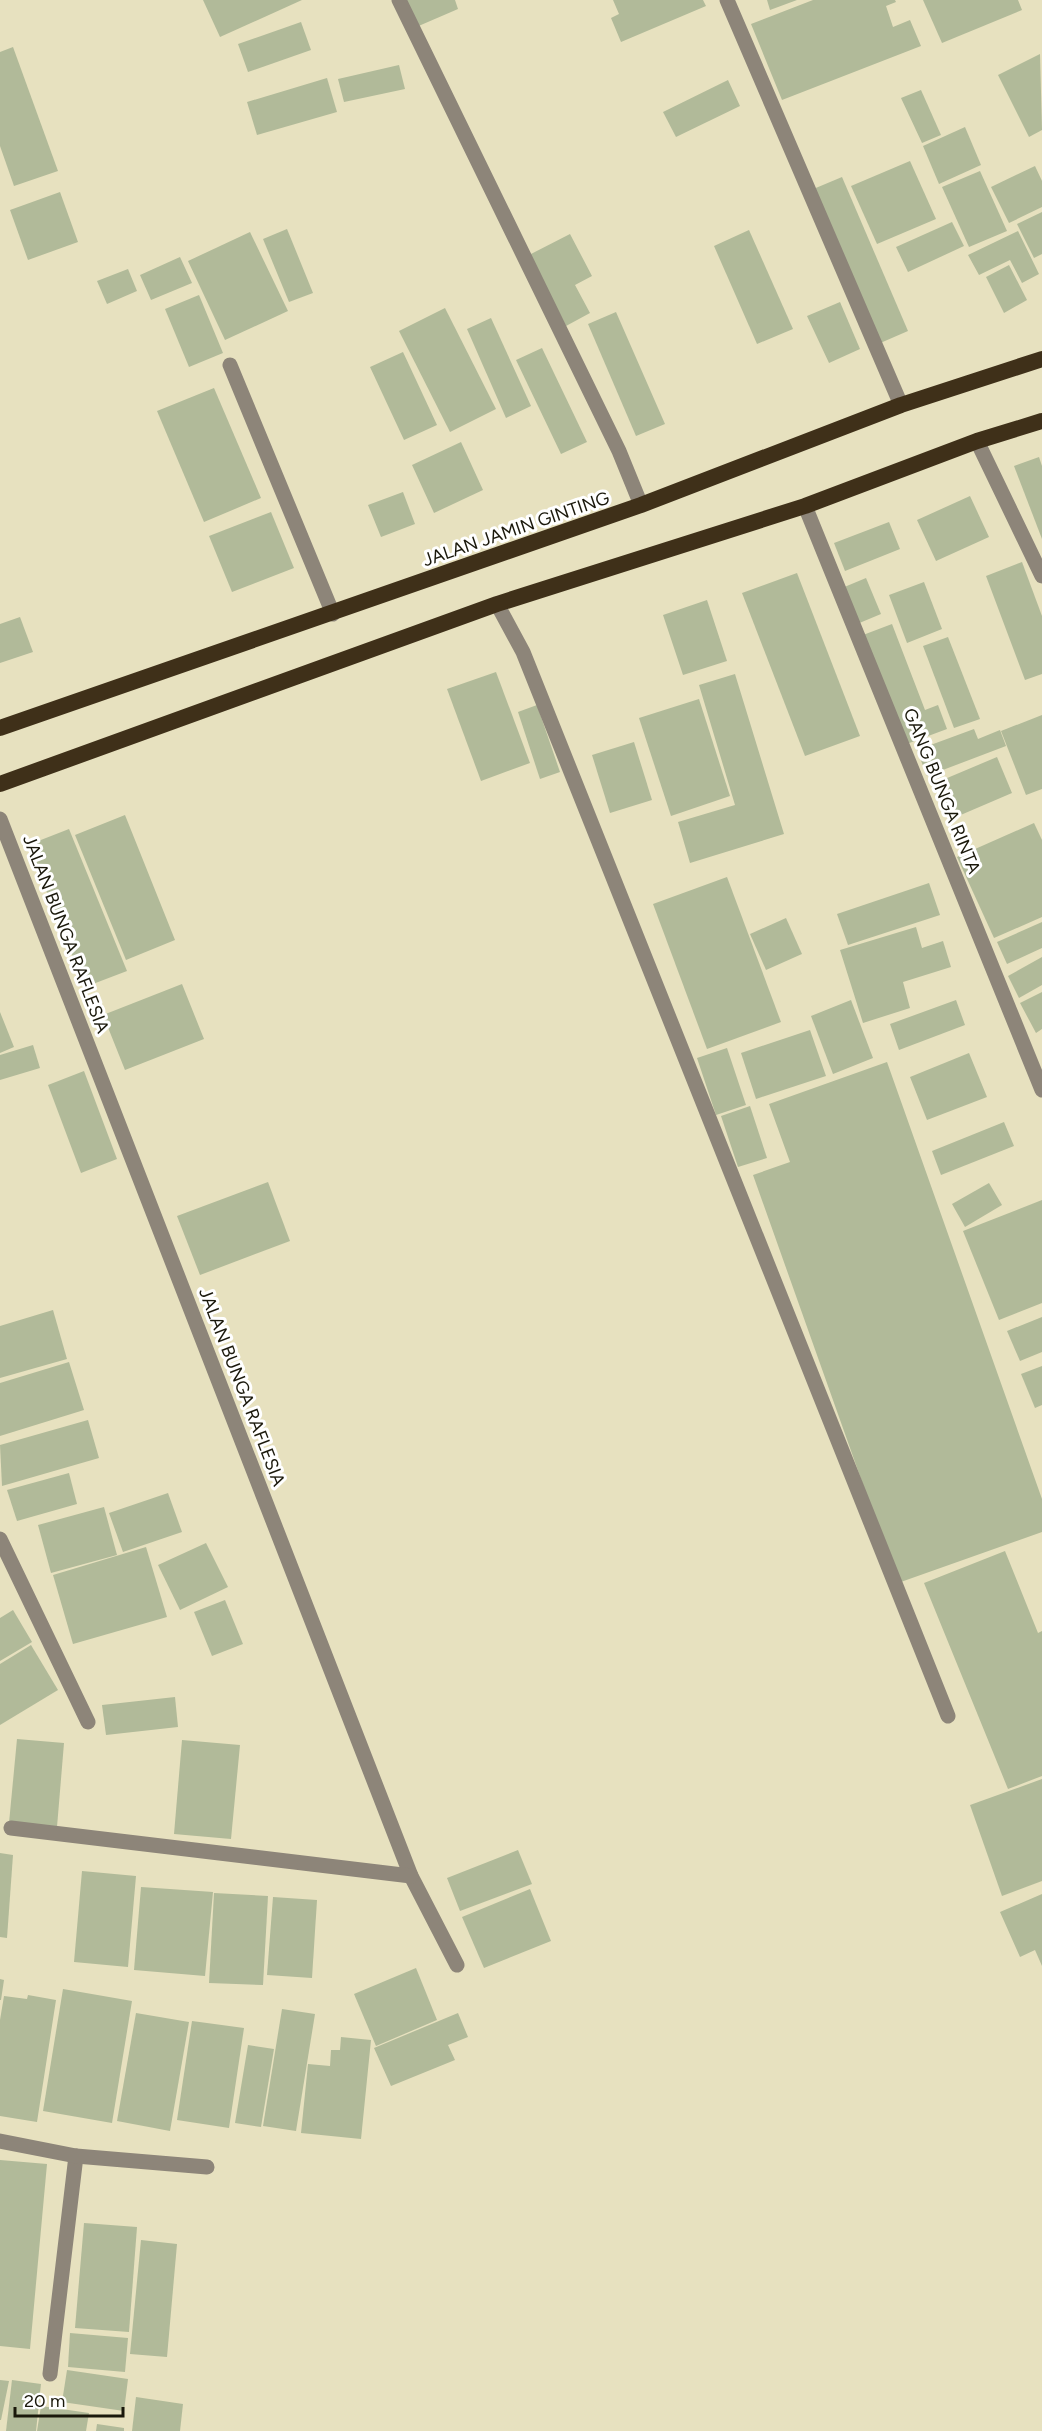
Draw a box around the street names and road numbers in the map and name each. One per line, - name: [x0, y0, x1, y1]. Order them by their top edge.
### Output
- street label: JALAN JAMIN GINTING: [420, 487, 613, 571]
- street label: GANG BUNGA RINTA: [899, 705, 985, 877]
- street label: JALAN BUNGA RAFLESIA: [18, 832, 114, 1036]
- street label: JALAN BUNGA RAFLESIA: [194, 1285, 290, 1489]

